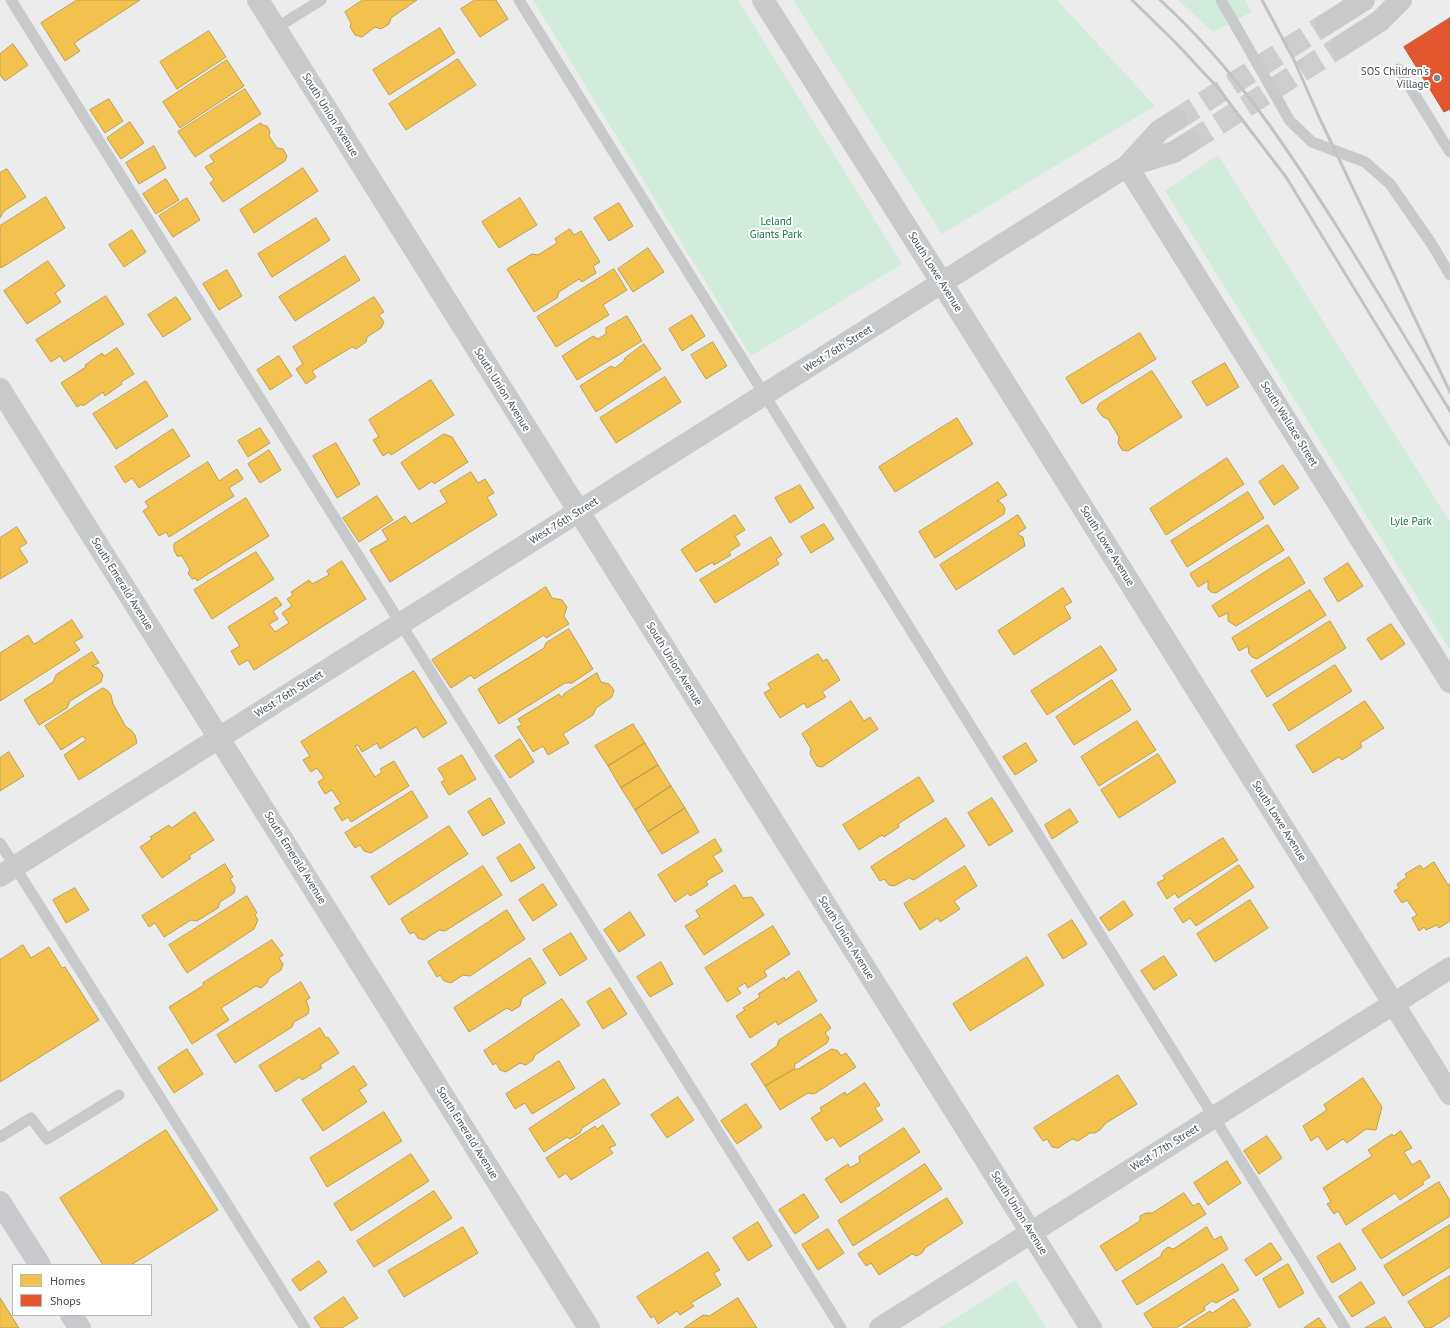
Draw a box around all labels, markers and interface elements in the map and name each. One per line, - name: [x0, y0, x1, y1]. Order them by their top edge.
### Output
- place label: SOS Children's Village: [1361, 65, 1429, 91]
- street label: South Union Avenue: [299, 71, 361, 159]
- marker: SOS Children's Village: [1432, 73, 1442, 83]
- park label: Leland Giants Park: [750, 215, 802, 241]
- street label: South Lowe Avenue: [905, 229, 965, 315]
- street label: West 76th Street: [801, 323, 875, 375]
- street label: South Union Avenue: [471, 346, 533, 434]
- street label: South Wallace Street: [1258, 379, 1320, 469]
- street label: West 76th Street: [527, 495, 601, 547]
- street label: South Lowe Avenue: [1077, 503, 1137, 589]
- park label: Lyle Park: [1390, 515, 1432, 529]
- street label: South Emerald Avenue: [88, 535, 156, 633]
- street label: South Union Avenue: [643, 620, 705, 708]
- street label: West 76th Street: [252, 668, 326, 720]
- street label: South Lowe Avenue: [1249, 778, 1309, 864]
- street label: South Emerald Avenue: [261, 809, 329, 907]
- street label: South Union Avenue: [815, 894, 877, 982]
- street label: South Emerald Avenue: [433, 1084, 501, 1182]
- street label: West 77th Street: [1128, 1122, 1202, 1174]
- street label: South Union Avenue: [988, 1169, 1050, 1257]
- legend: [12, 1264, 152, 1316]
- text: Homes: [50, 1273, 85, 1288]
- text: Shops: [50, 1293, 81, 1308]

